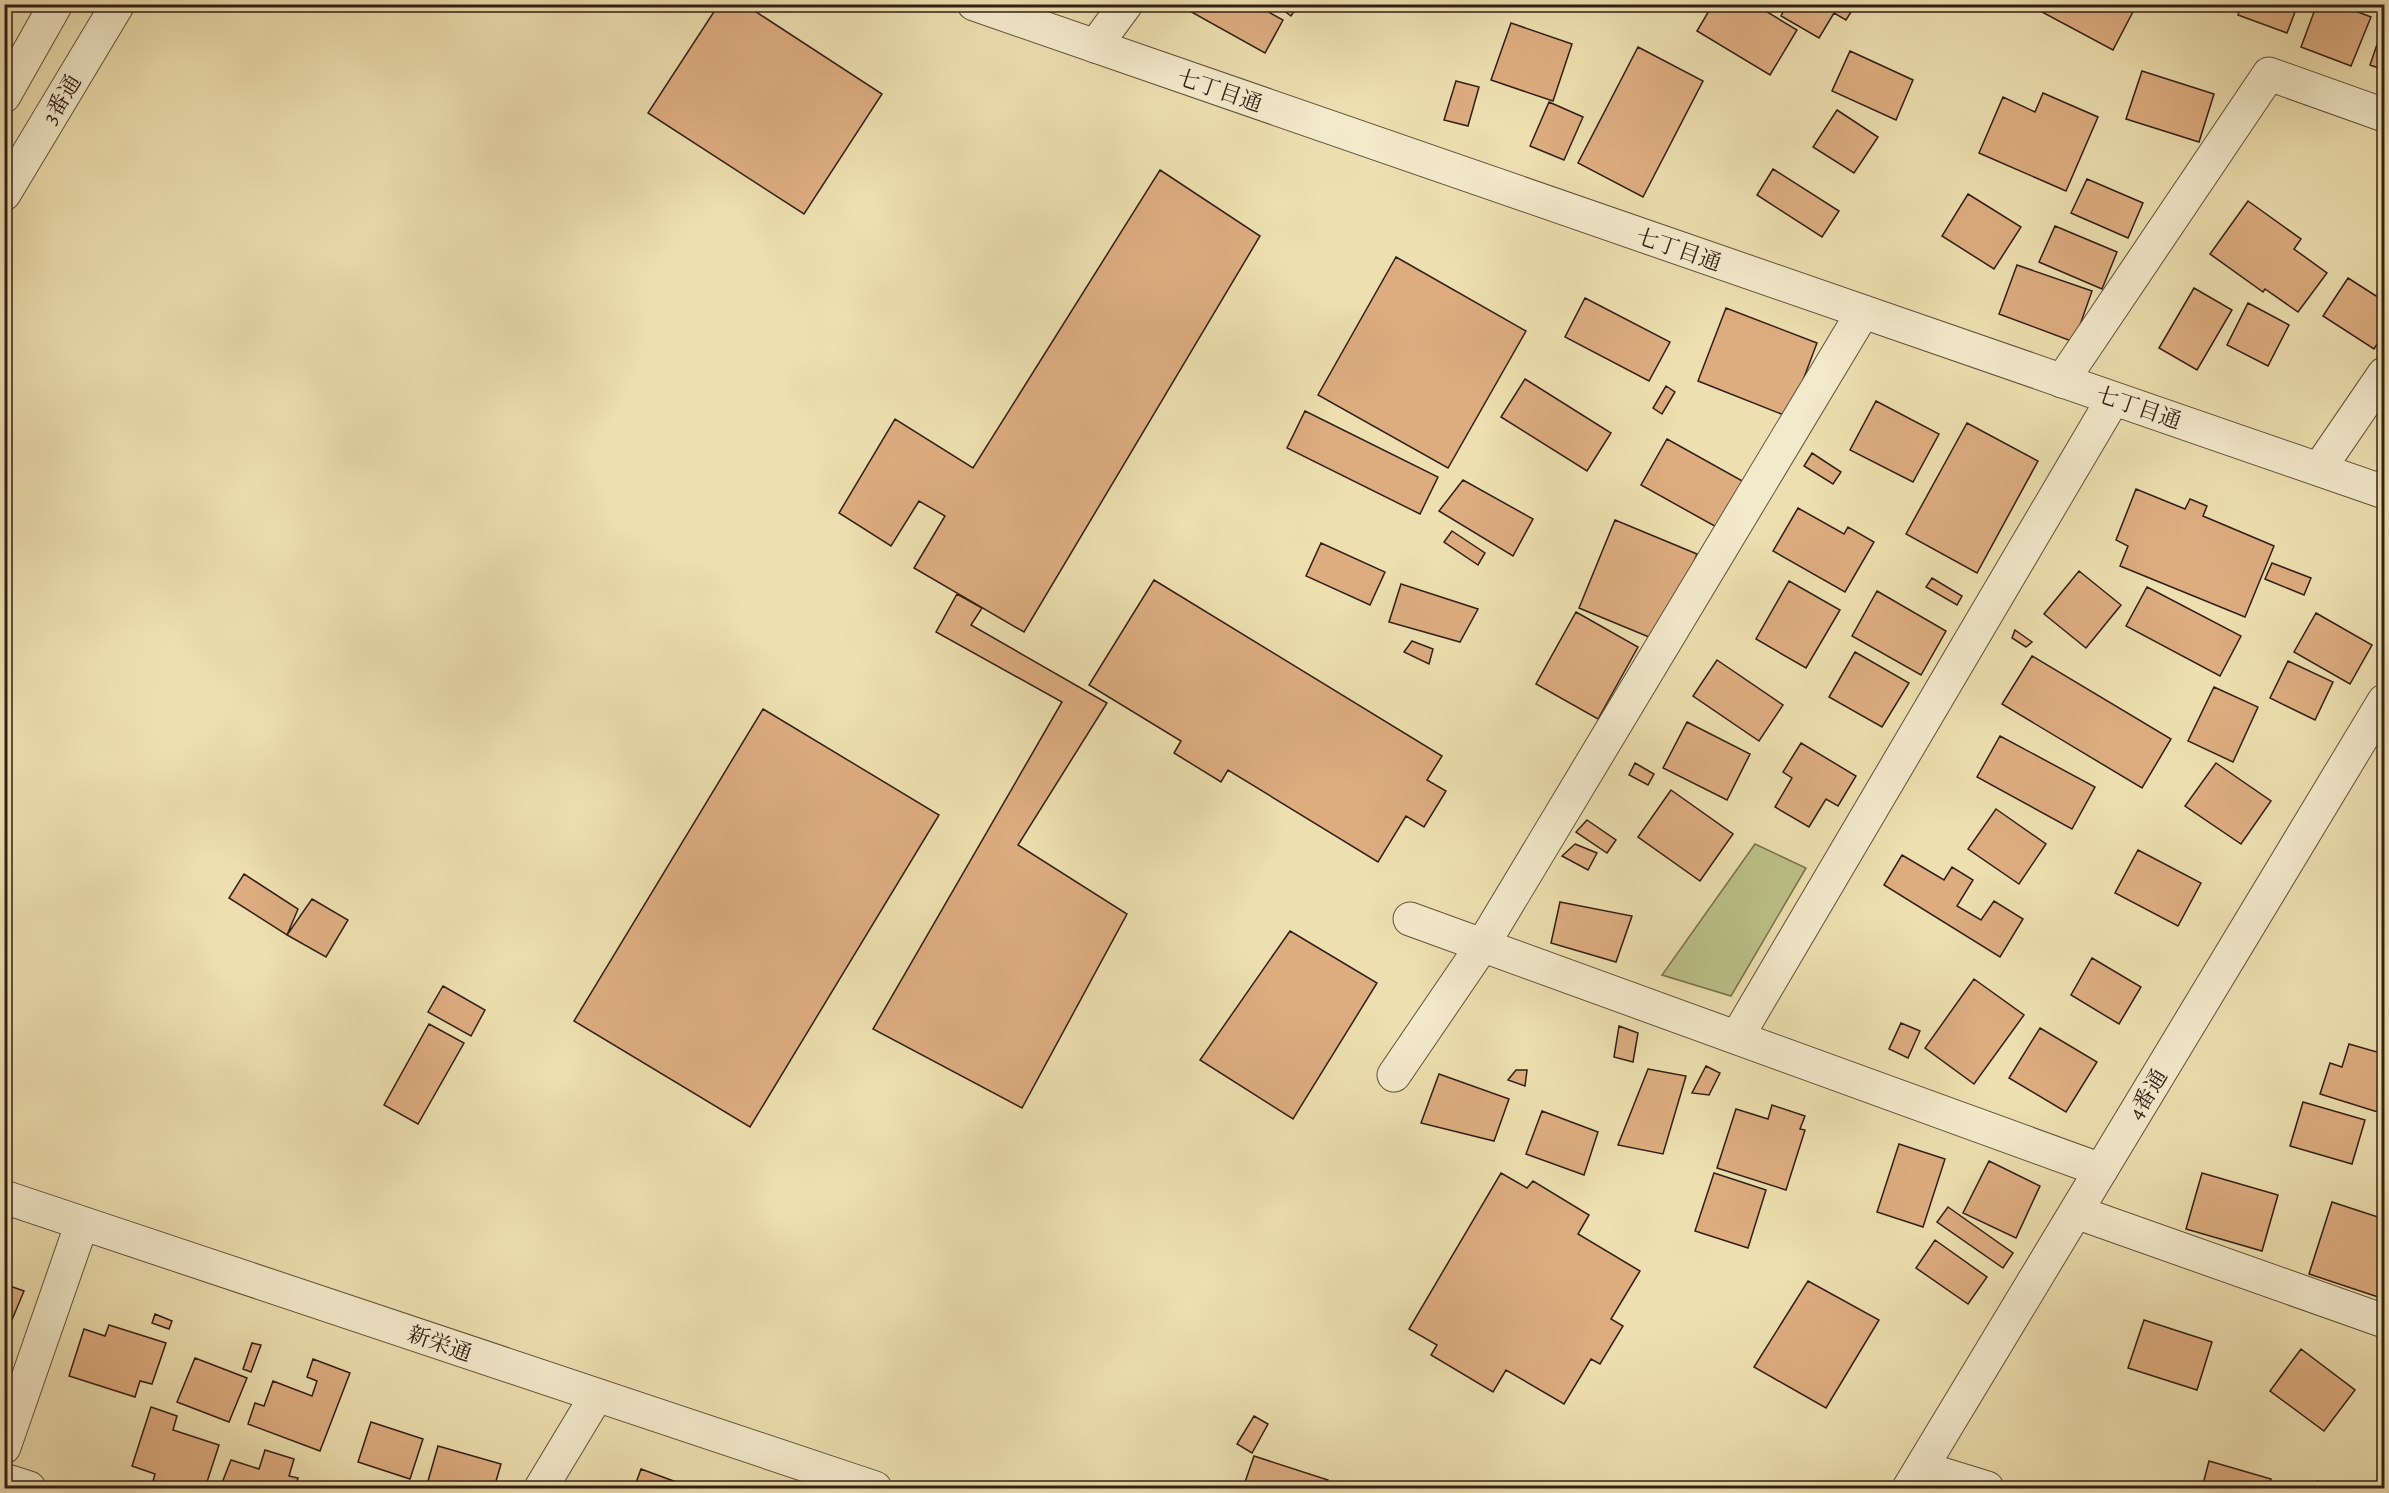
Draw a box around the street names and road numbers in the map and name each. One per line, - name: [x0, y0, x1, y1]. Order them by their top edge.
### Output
- street label: 七丁目通: [1173, 62, 1266, 119]
- street label: 3番通: [35, 69, 88, 130]
- street label: 七丁目通: [1632, 221, 1725, 278]
- street label: 七丁目通: [2092, 379, 2185, 436]
- street label: 4番通: [2121, 1064, 2175, 1125]
- street label: 新栄通: [404, 1319, 476, 1369]

